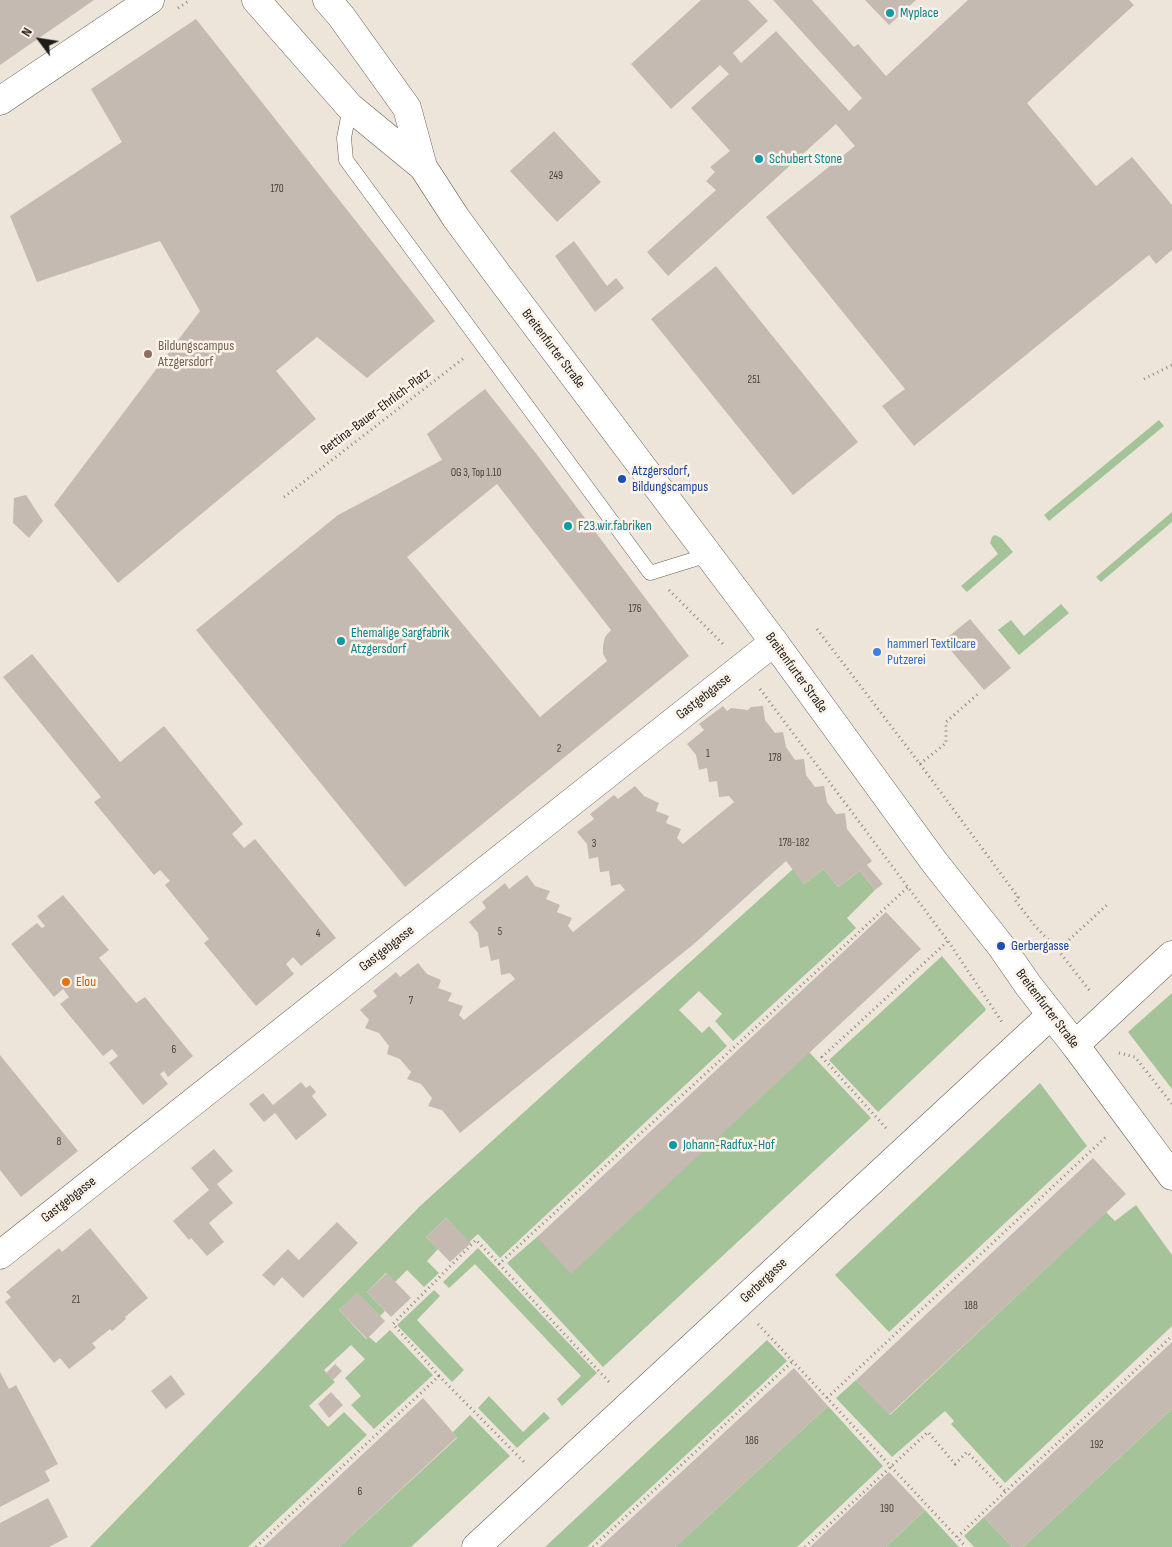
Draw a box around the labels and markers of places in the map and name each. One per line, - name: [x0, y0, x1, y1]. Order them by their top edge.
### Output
- place label: Myplace: [900, 5, 939, 21]
- marker: Myplace: [884, 7, 896, 19]
- place label: Schubert Stone: [769, 151, 842, 167]
- marker: Schubert Stone: [753, 153, 765, 165]
- place label: Bildungscampus Atzgersdorf: [158, 338, 234, 371]
- marker: Bildungscampus Atzgersdorf: [142, 348, 154, 360]
- place label: Atzgersdorf, Bildungscampus: [632, 463, 708, 496]
- marker: Atzgersdorf, Bildungscampus: [616, 473, 628, 485]
- place label: F23.wir.fabriken: [578, 518, 652, 534]
- marker: F23.wir.fabriken: [562, 520, 574, 532]
- place label: Ehemalige Sargfabrik Atzgersdorf: [351, 625, 449, 658]
- marker: Ehemalige Sargfabrik Atzgersdorf: [335, 635, 347, 647]
- place label: hammerl Textilcare Putzerei: [887, 636, 976, 669]
- marker: hammerl Textilcare Putzerei: [871, 646, 883, 658]
- place label: Gerbergasse: [1011, 938, 1069, 954]
- marker: Gerbergasse: [995, 940, 1007, 952]
- place label: Elou: [76, 974, 96, 990]
- marker: Elou: [60, 976, 72, 988]
- place label: Johann-Radfux-Hof: [683, 1137, 775, 1153]
- marker: Johann-Radfux-Hof: [667, 1139, 679, 1151]

